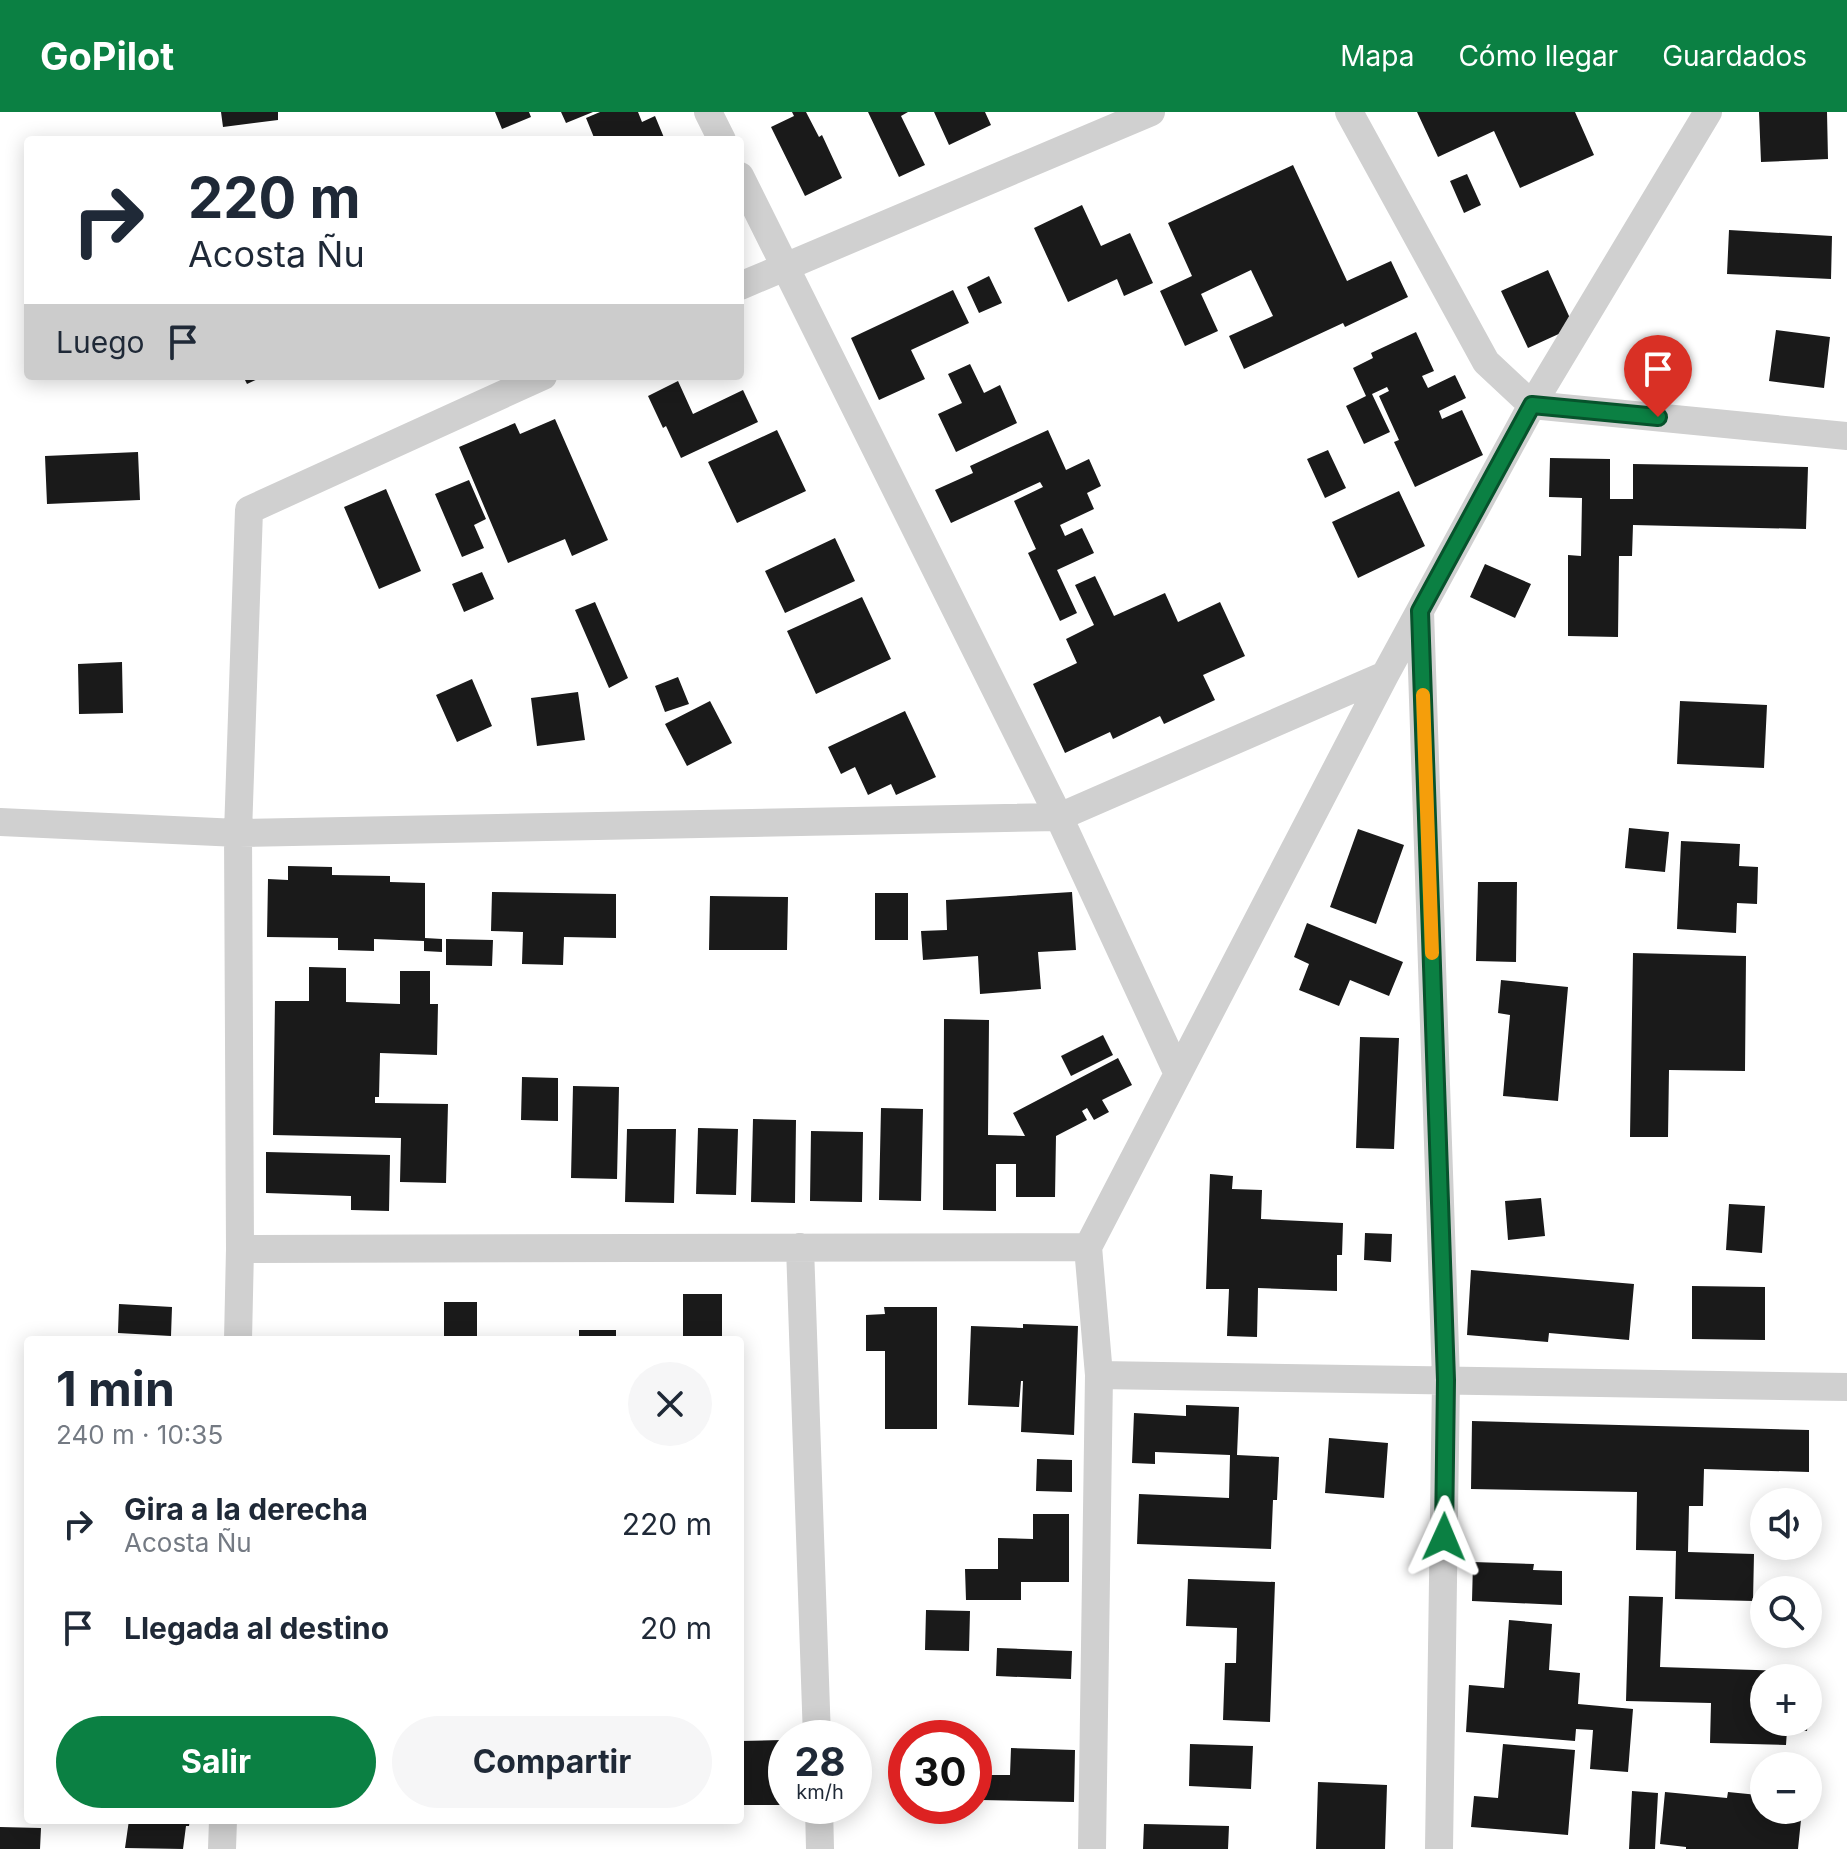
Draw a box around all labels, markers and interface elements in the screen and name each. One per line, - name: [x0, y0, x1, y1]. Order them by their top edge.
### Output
- text: GoPilot: [40, 33, 174, 79]
- text: Mapa: [1340, 39, 1414, 73]
- text: Cómo llegar: [1458, 39, 1618, 73]
- text: Guardados: [1662, 39, 1807, 73]
- text: 220 m: [188, 164, 361, 232]
- icon: right: [56, 168, 160, 272]
- text: Acosta Ñu: [188, 232, 365, 276]
- icon: arrive: [161, 320, 205, 364]
- text: Luego: [56, 324, 145, 360]
- pin: [1624, 335, 1692, 417]
- icon: arrive: [1636, 347, 1680, 391]
- text: 1 min: [56, 1359, 175, 1418]
- button: close: [628, 1362, 712, 1446]
- text: 240 m · 10:35: [56, 1419, 223, 1450]
- map controls: [1750, 1488, 1822, 1824]
- button: sound: [1750, 1488, 1822, 1560]
- text: Gira a la derecha: [124, 1491, 368, 1527]
- position arrow: [1402, 1495, 1486, 1579]
- icon: right: [56, 1502, 100, 1546]
- text: 220 m: [622, 1506, 712, 1542]
- text: Acosta Ñu: [124, 1527, 252, 1558]
- button: search: [1750, 1576, 1822, 1648]
- icon: arrive: [56, 1606, 100, 1650]
- text: Llegada al destino: [124, 1610, 389, 1646]
- text: 20 m: [640, 1610, 712, 1646]
- button: +: [1750, 1664, 1822, 1736]
- button: Salir: [56, 1716, 376, 1808]
- button: Compartir: [392, 1716, 712, 1808]
- speed limit sign: 30: [888, 1720, 992, 1824]
- text: 28: [794, 1737, 846, 1786]
- button: −: [1750, 1752, 1822, 1824]
- text: km/h: [796, 1780, 844, 1804]

